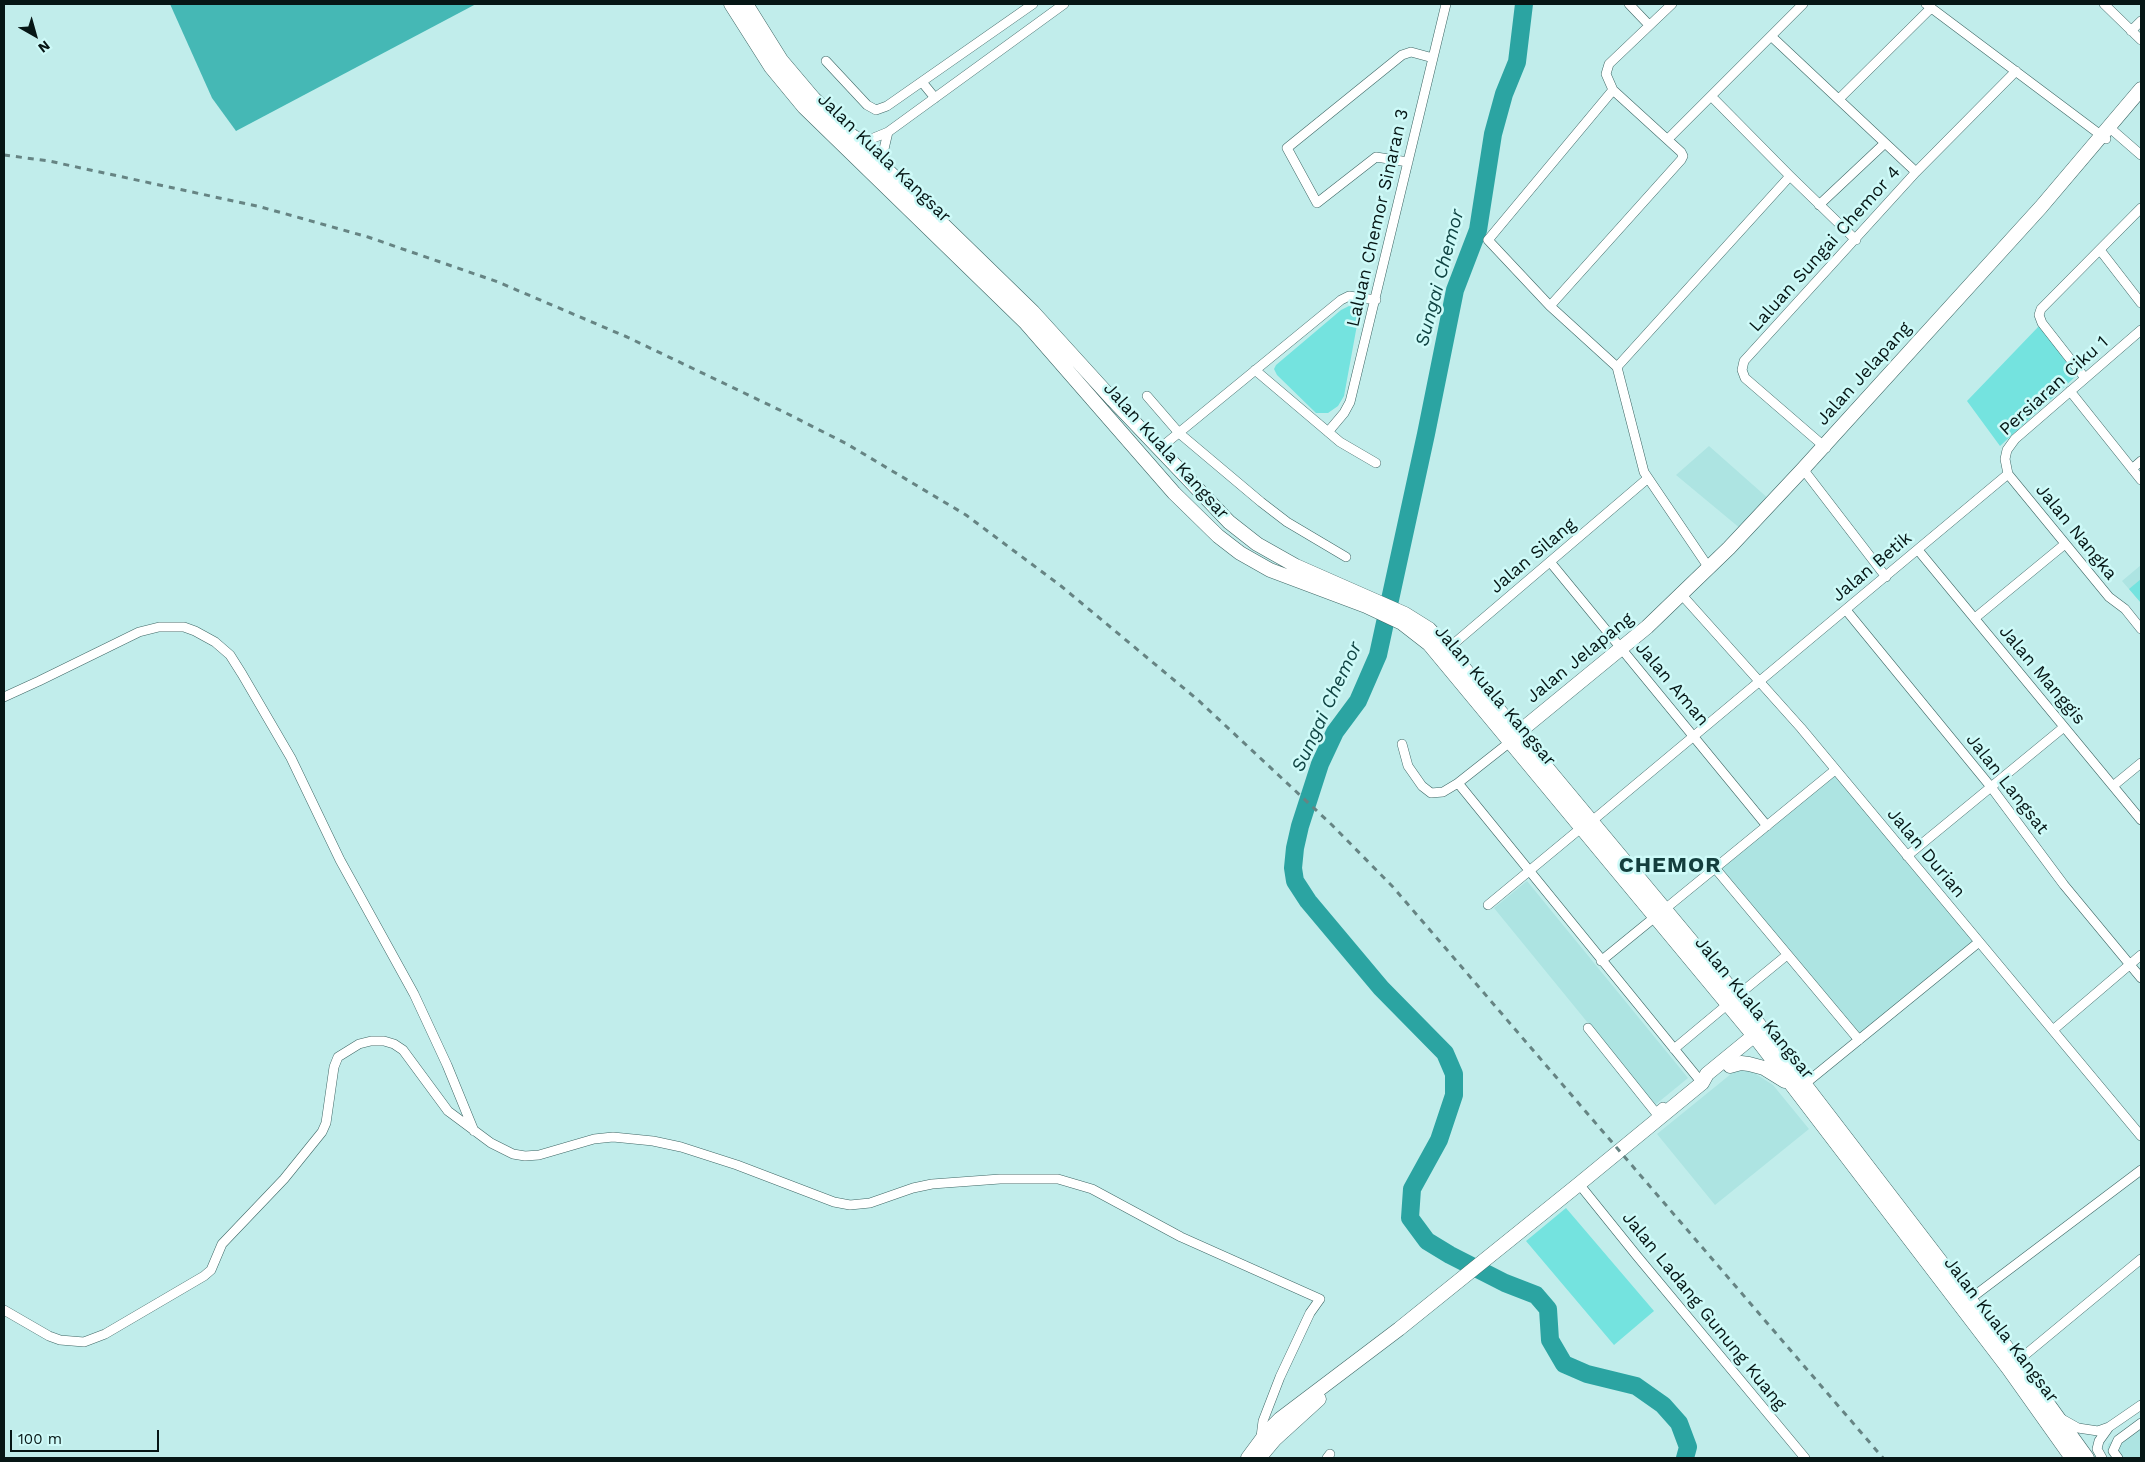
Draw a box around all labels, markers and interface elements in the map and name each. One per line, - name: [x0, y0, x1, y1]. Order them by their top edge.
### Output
- north arrow: [10, 10, 60, 60]
- text: N: [35, 37, 53, 56]
- street label: Jalan Kuala Kangsar: [813, 89, 955, 227]
- street label: Laluan Chemor Sinaran 3: [1342, 107, 1414, 329]
- street label: Laluan Sungai Chemor 4: [1745, 162, 1905, 336]
- water label: Sungai Chemor: [1411, 207, 1469, 349]
- street label: Jalan Jelapang: [1812, 318, 1916, 430]
- street label: Persiaran Ciku 1: [1995, 332, 2113, 440]
- street label: Jalan Kuala Kangsar: [1099, 378, 1233, 524]
- street label: Jalan Nangka: [2031, 480, 2121, 584]
- street label: Jalan Silang: [1486, 514, 1580, 598]
- street label: Jalan Betik: [1828, 527, 1916, 607]
- street label: Jalan Jelapang: [1522, 608, 1638, 708]
- street label: Jalan Kuala Kangsar: [1430, 621, 1560, 771]
- street label: Jalan Manggis: [1994, 621, 2090, 729]
- street label: Jalan Aman: [1630, 637, 1714, 731]
- water label: Sungai Chemor: [1287, 638, 1367, 776]
- street label: Jalan Langsat: [1961, 729, 2053, 839]
- street label: Jalan Durian: [1882, 804, 1970, 902]
- district label: CHEMOR: [1618, 853, 1722, 879]
- street label: Jalan Kuala Kangsar: [1690, 932, 1818, 1084]
- street label: Jalan Ladang Gunung Kuang: [1617, 1207, 1791, 1415]
- street label: Jalan Kuala Kangsar: [1939, 1253, 2063, 1407]
- scale bar: [12, 1420, 161, 1452]
- text: 100 m: [18, 1430, 62, 1448]

